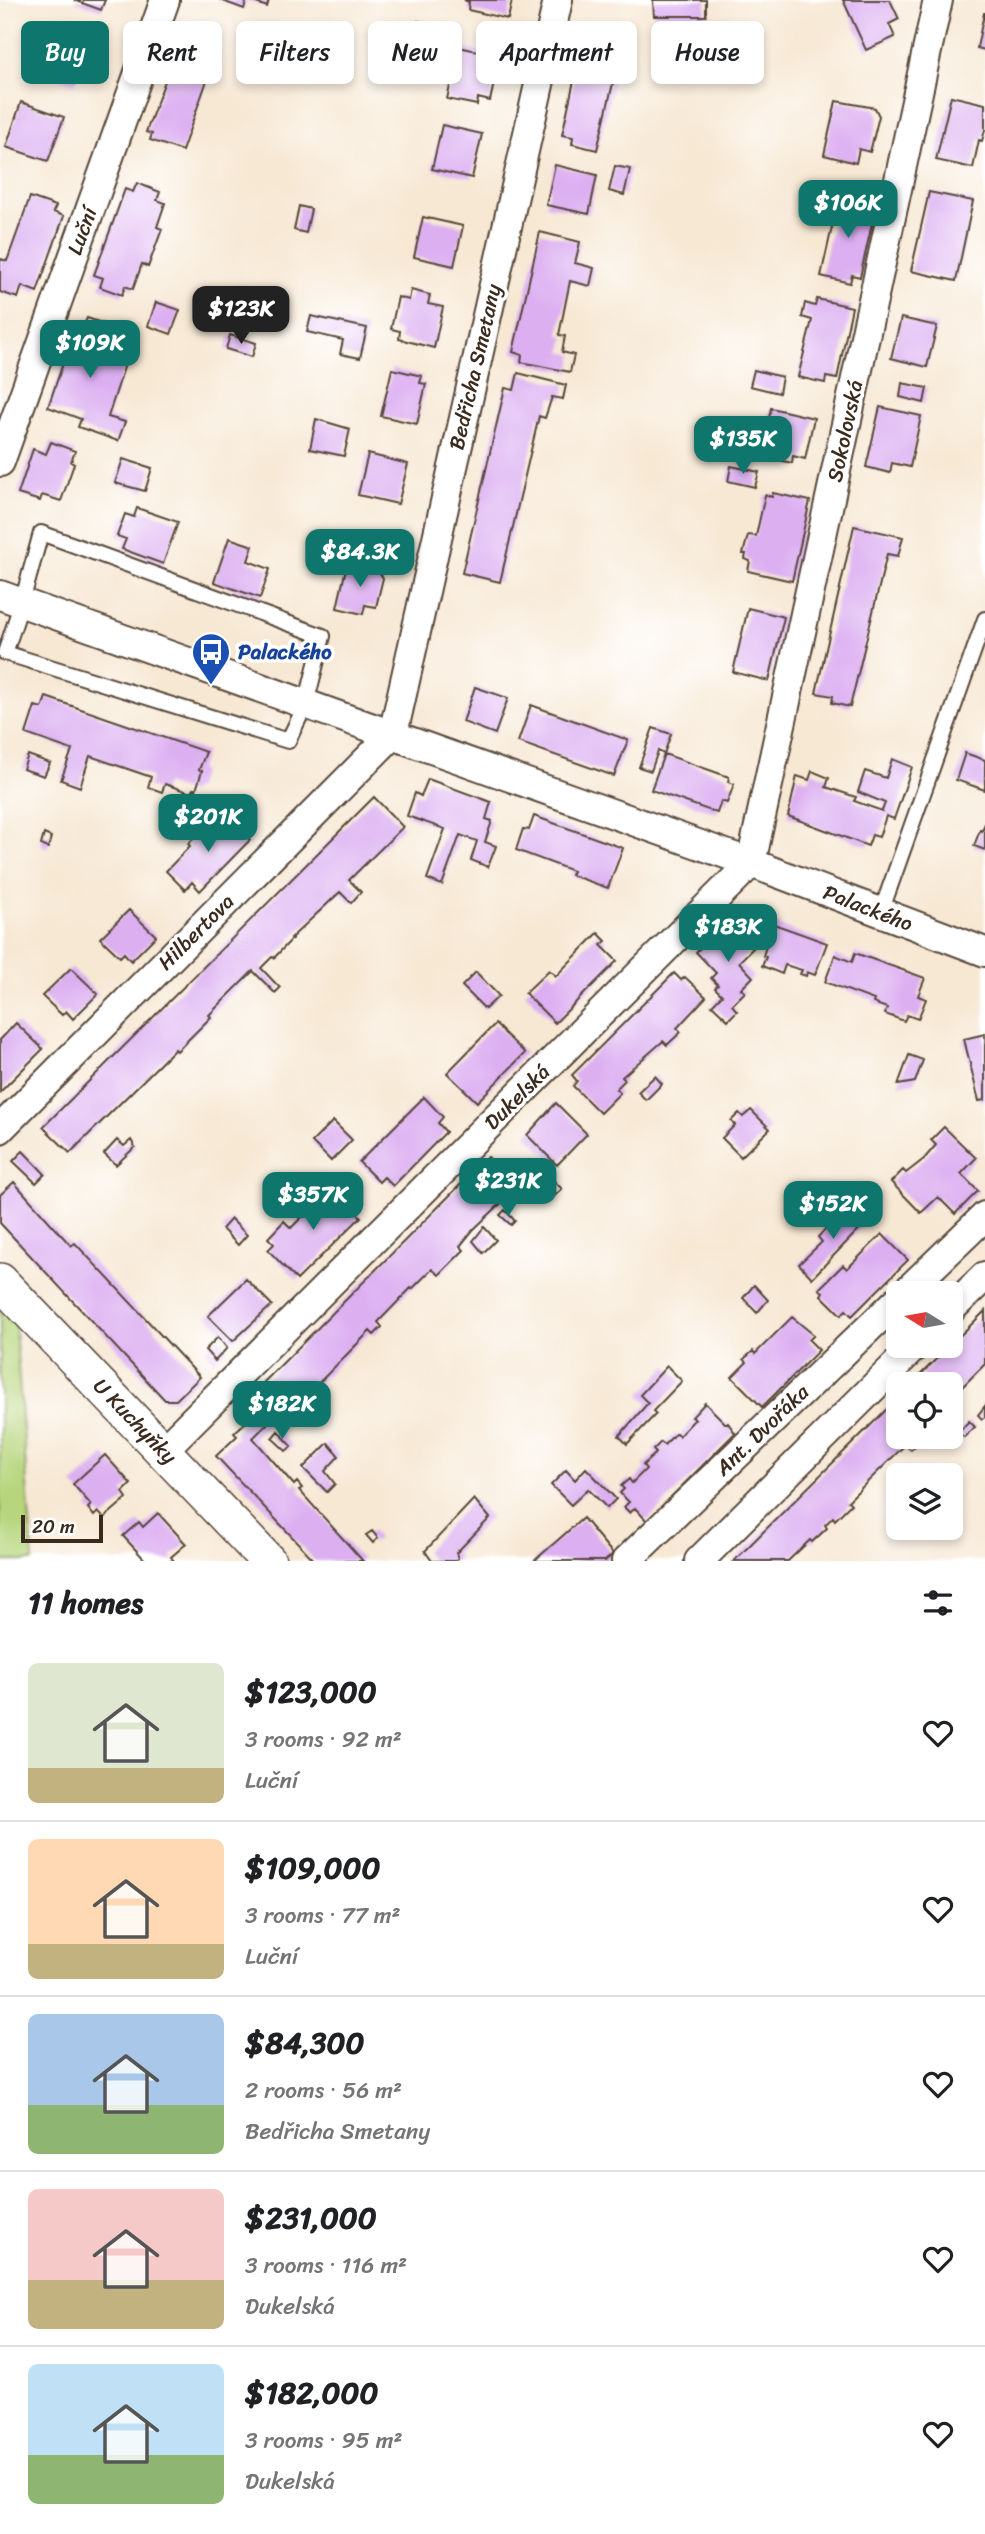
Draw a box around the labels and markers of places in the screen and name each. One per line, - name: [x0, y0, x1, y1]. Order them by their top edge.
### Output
- pin: $106K: [799, 180, 897, 240]
- pin: $123K: [192, 286, 290, 346]
- pin: $109K: [41, 320, 139, 380]
- pin: $135K: [694, 416, 792, 476]
- pin: $84.3K: [303, 530, 417, 589]
- bus stop icon: Palackého: [190, 631, 232, 686]
- place label: Palackého: [238, 633, 332, 671]
- pin: $201K: [159, 794, 257, 854]
- pin: $183K: [679, 904, 777, 964]
- pin: $231K: [459, 1158, 557, 1218]
- pin: $357K: [264, 1172, 362, 1232]
- pin: $152K: [784, 1182, 882, 1241]
- pin: $182K: [233, 1382, 331, 1441]

